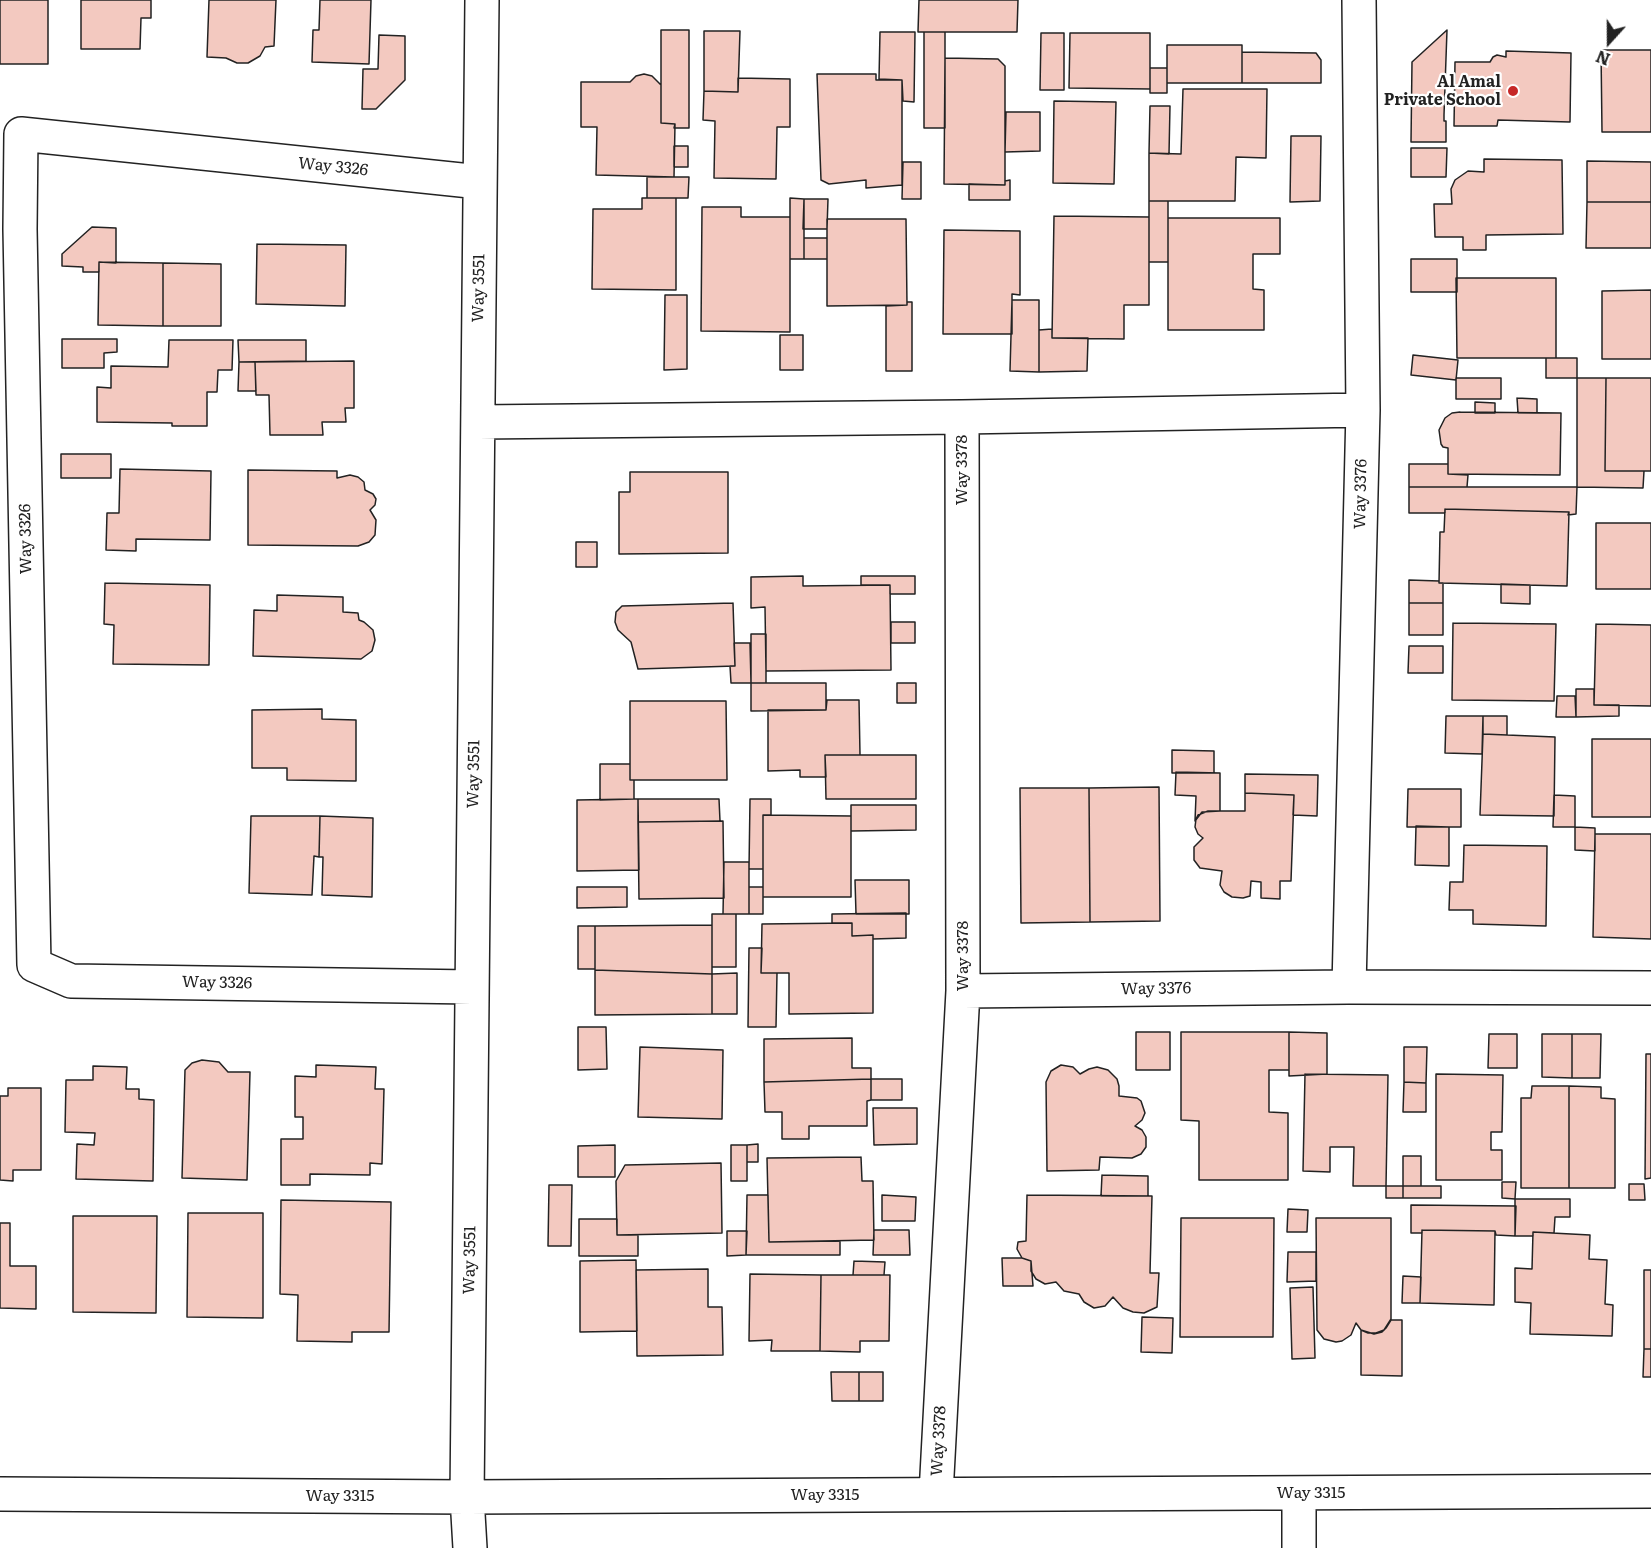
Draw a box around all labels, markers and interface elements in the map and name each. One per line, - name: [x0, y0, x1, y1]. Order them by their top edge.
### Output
- north arrow: [1579, 12, 1639, 72]
- text: N: [1592, 45, 1613, 72]
- place label: Al Amal Private School: [1384, 72, 1501, 110]
- marker: Al Amal Private School: [1506, 84, 1520, 98]
- street label: Way 3326: [297, 154, 369, 180]
- street label: Way 3551: [469, 253, 489, 323]
- street label: Way 3378: [952, 435, 972, 505]
- street label: Way 3376: [1351, 459, 1371, 529]
- street label: Way 3326: [16, 504, 36, 574]
- street label: Way 3551: [464, 739, 484, 809]
- street label: Way 3378: [953, 921, 973, 991]
- street label: Way 3326: [182, 973, 252, 993]
- street label: Way 3376: [1121, 979, 1191, 999]
- street label: Way 3551: [460, 1225, 480, 1295]
- street label: Way 3378: [928, 1405, 950, 1477]
- street label: Way 3315: [1277, 1483, 1345, 1503]
- street label: Way 3315: [791, 1485, 859, 1505]
- street label: Way 3315: [306, 1486, 374, 1506]

